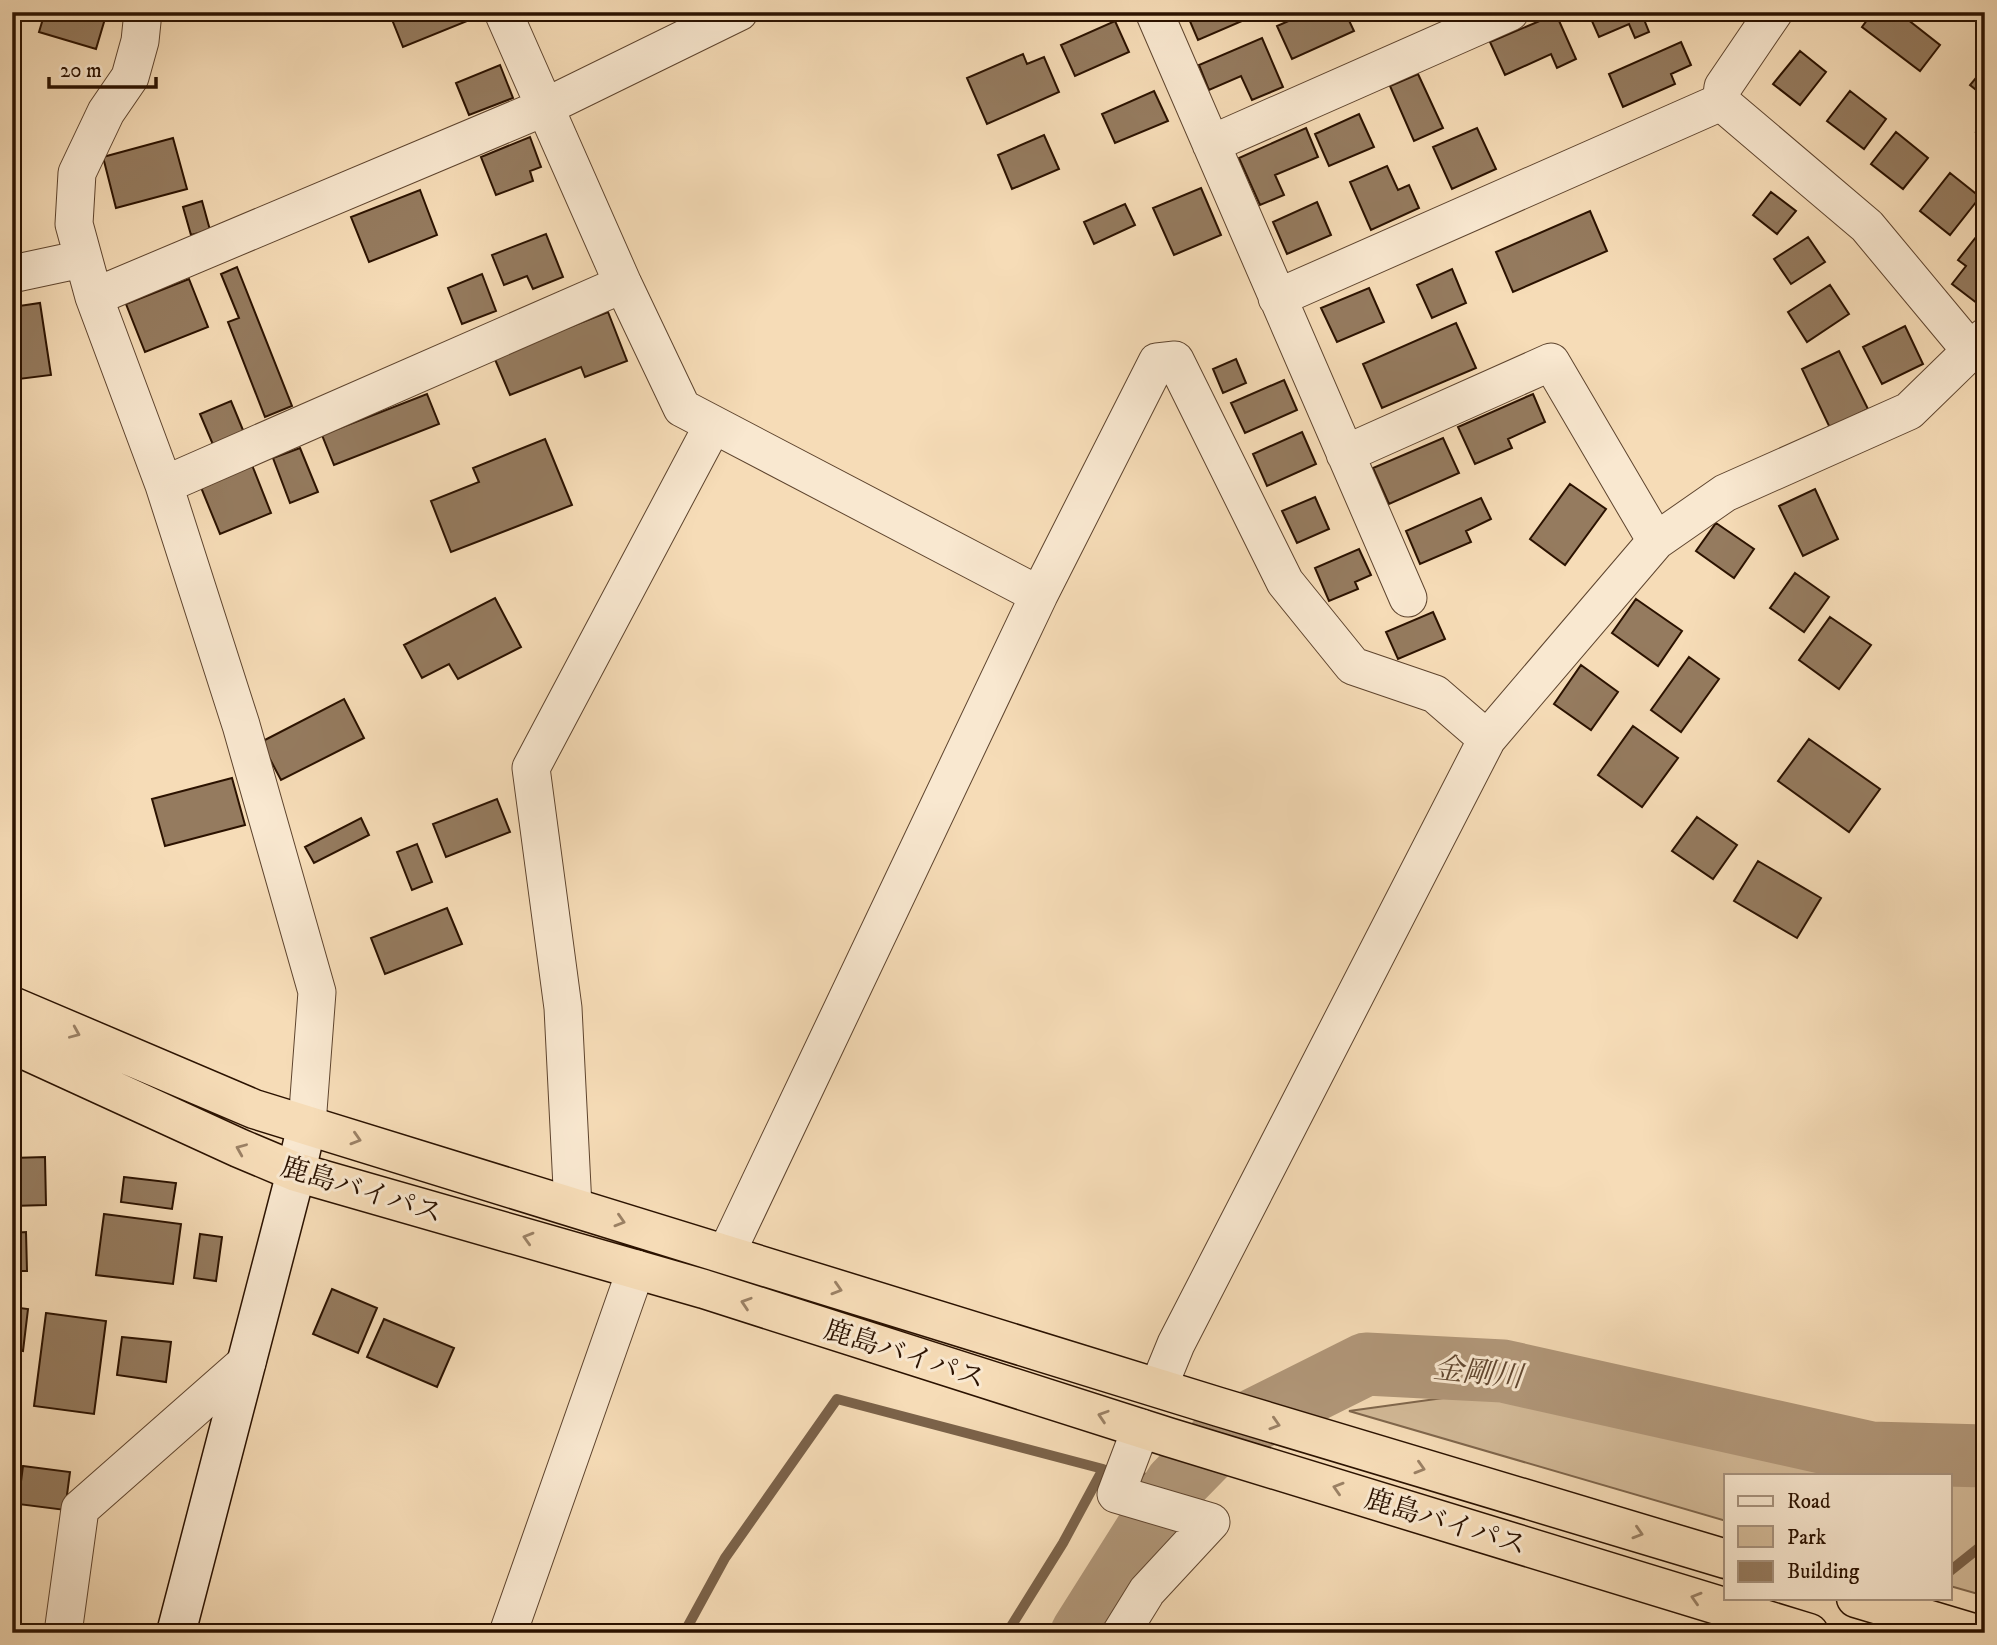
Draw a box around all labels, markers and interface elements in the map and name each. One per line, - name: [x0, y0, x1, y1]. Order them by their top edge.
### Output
- scale bar: [49, 46, 156, 90]
- text: 20 m: [60, 58, 102, 84]
- one-way arrow: [68, 1025, 80, 1039]
- one-way arrow: [350, 1131, 362, 1146]
- one-way arrow: [235, 1143, 248, 1157]
- street label: 鹿島バイパス: [276, 1149, 447, 1232]
- one-way arrow: [614, 1213, 626, 1228]
- one-way arrow: [522, 1232, 534, 1247]
- one-way arrow: [831, 1280, 843, 1295]
- one-way arrow: [740, 1296, 752, 1311]
- street label: 鹿島バイパス: [819, 1312, 990, 1397]
- water label: 金剛川: [1431, 1350, 1528, 1397]
- one-way arrow: [1097, 1409, 1109, 1424]
- one-way arrow: [1269, 1416, 1281, 1431]
- one-way arrow: [1413, 1459, 1425, 1474]
- legend: [1724, 1474, 1952, 1600]
- street label: 鹿島バイパス: [1360, 1481, 1531, 1564]
- one-way arrow: [1333, 1482, 1345, 1497]
- text: Road: [1787, 1489, 1831, 1515]
- one-way arrow: [1631, 1524, 1643, 1539]
- text: Park: [1787, 1525, 1827, 1551]
- text: Building: [1787, 1559, 1860, 1585]
- one-way arrow: [1691, 1592, 1703, 1607]

